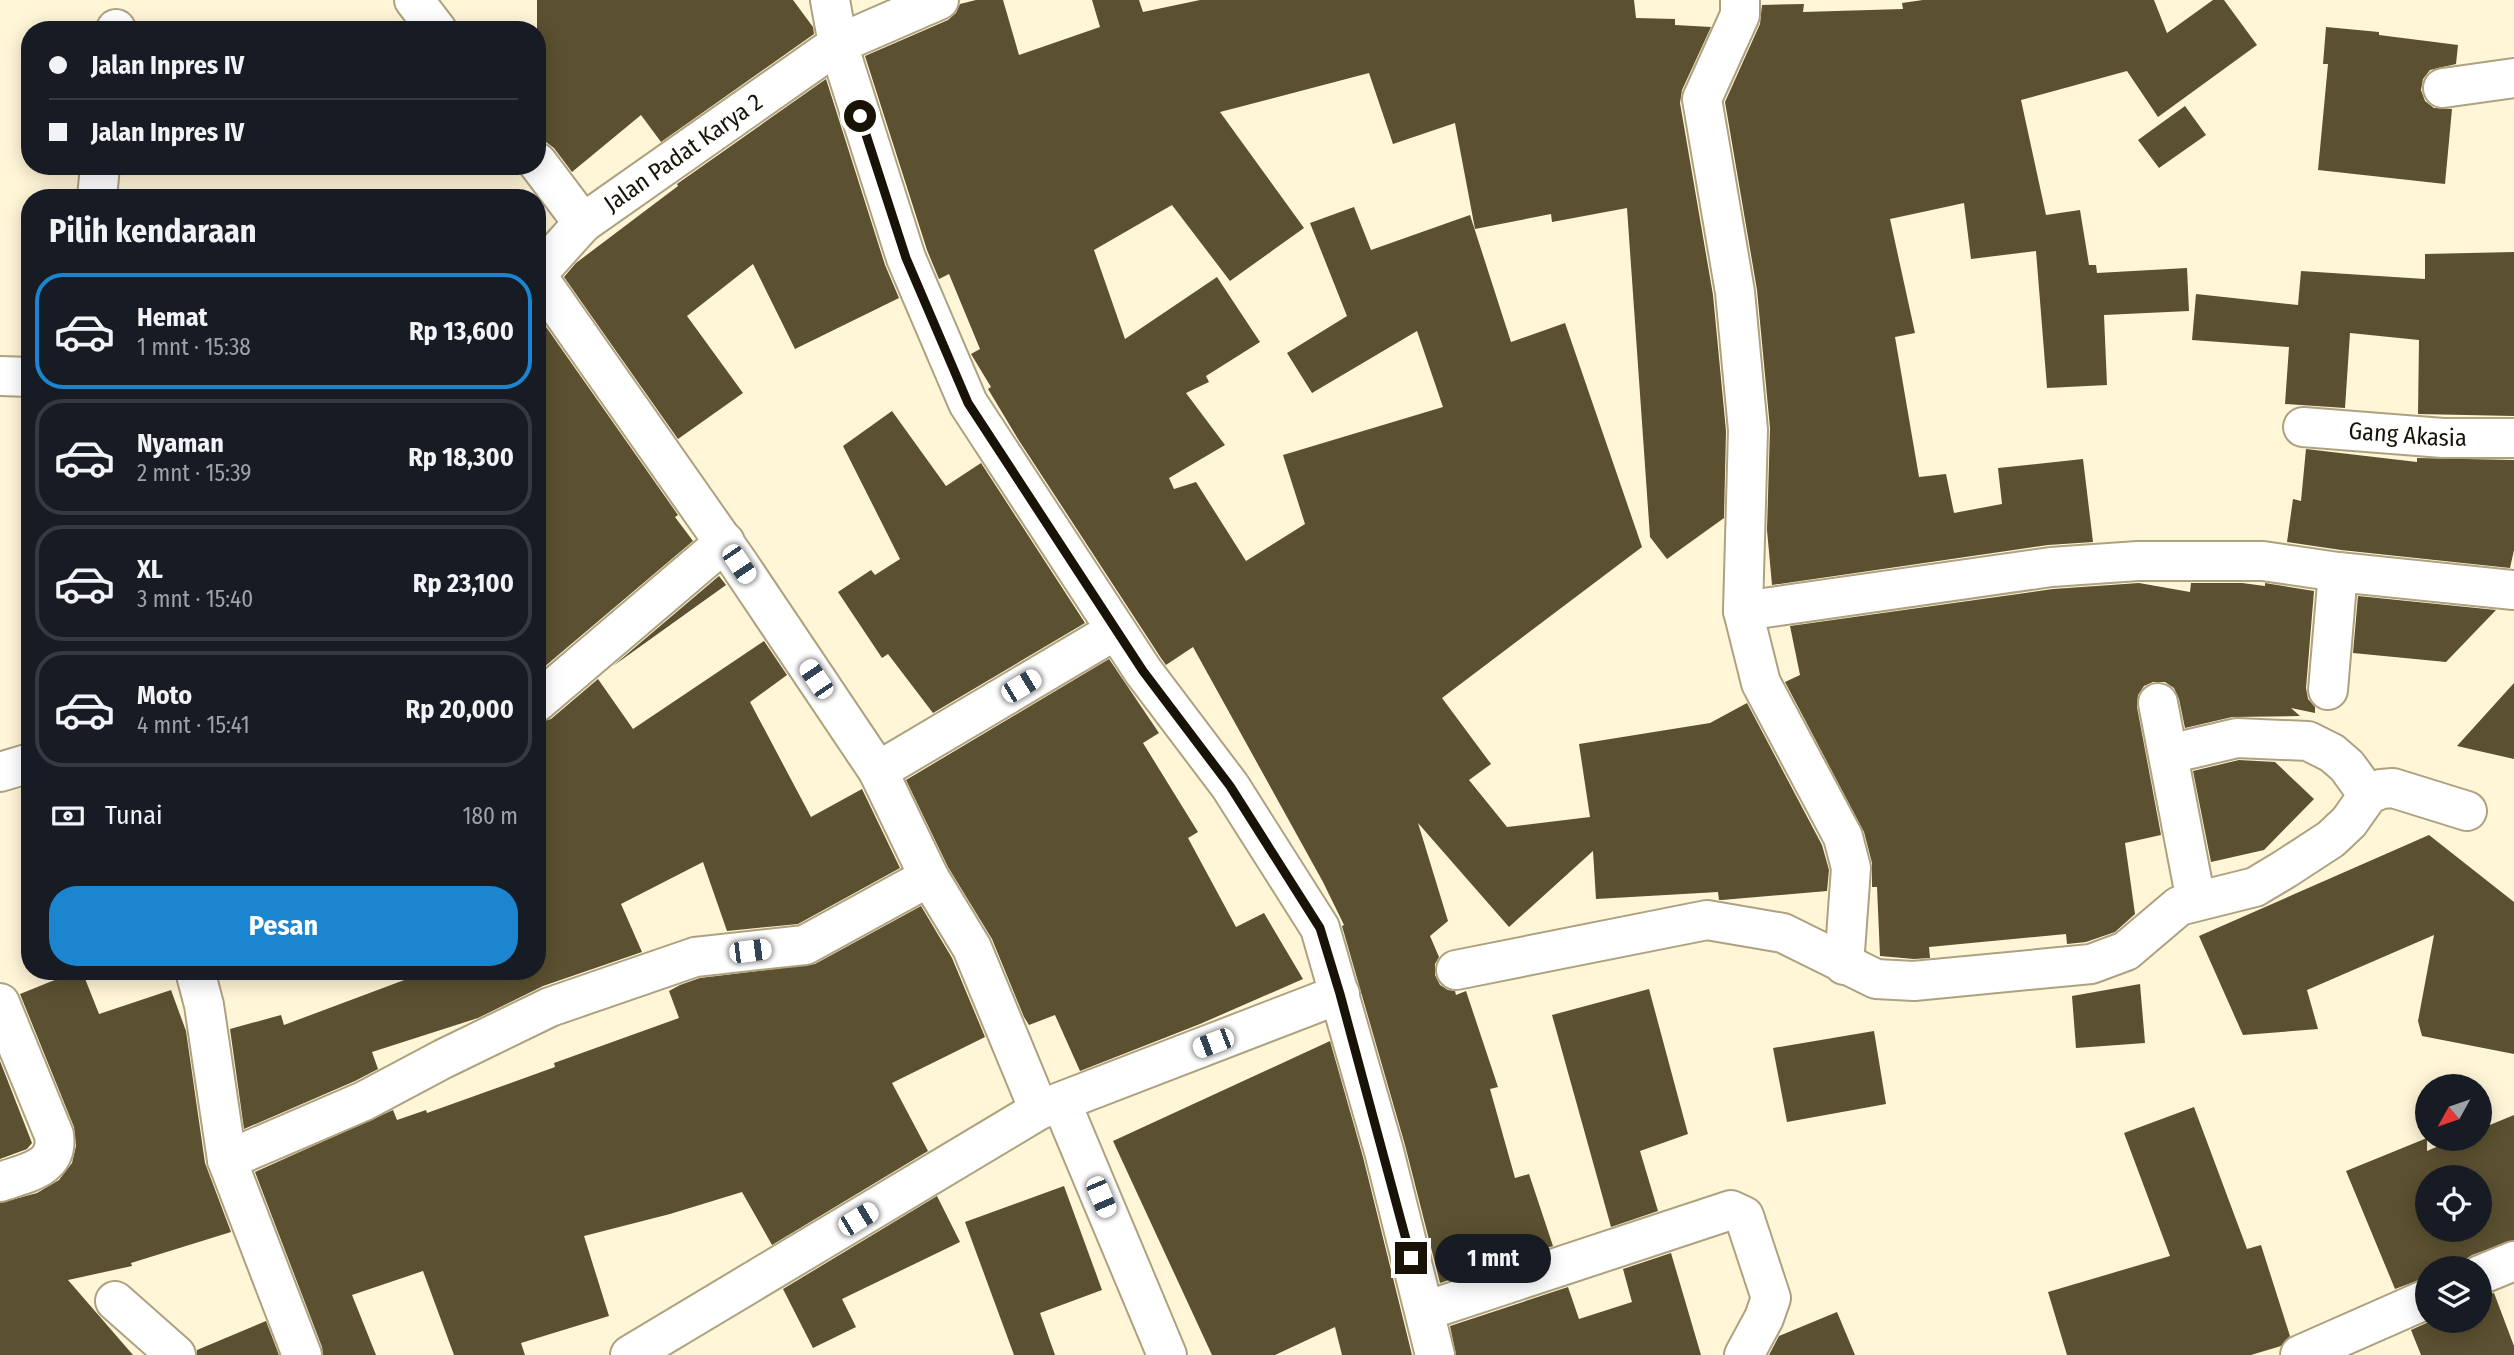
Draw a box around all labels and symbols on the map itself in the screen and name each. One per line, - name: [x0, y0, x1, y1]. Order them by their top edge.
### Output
- street label: Jalan Padat Karya 2: [599, 88, 768, 218]
- route start: [844, 100, 876, 132]
- street label: Gang Akasia: [2348, 417, 2467, 452]
- car: [719, 541, 760, 587]
- car: [796, 656, 837, 702]
- car: [998, 666, 1045, 706]
- car: [728, 938, 773, 964]
- car: [1190, 1026, 1237, 1060]
- north arrow: [2415, 1074, 2492, 1152]
- car: [1084, 1174, 1119, 1220]
- car: [835, 1199, 882, 1239]
- callout: 1 mnt: [1436, 1234, 1551, 1282]
- route end: [1395, 1242, 1427, 1274]

